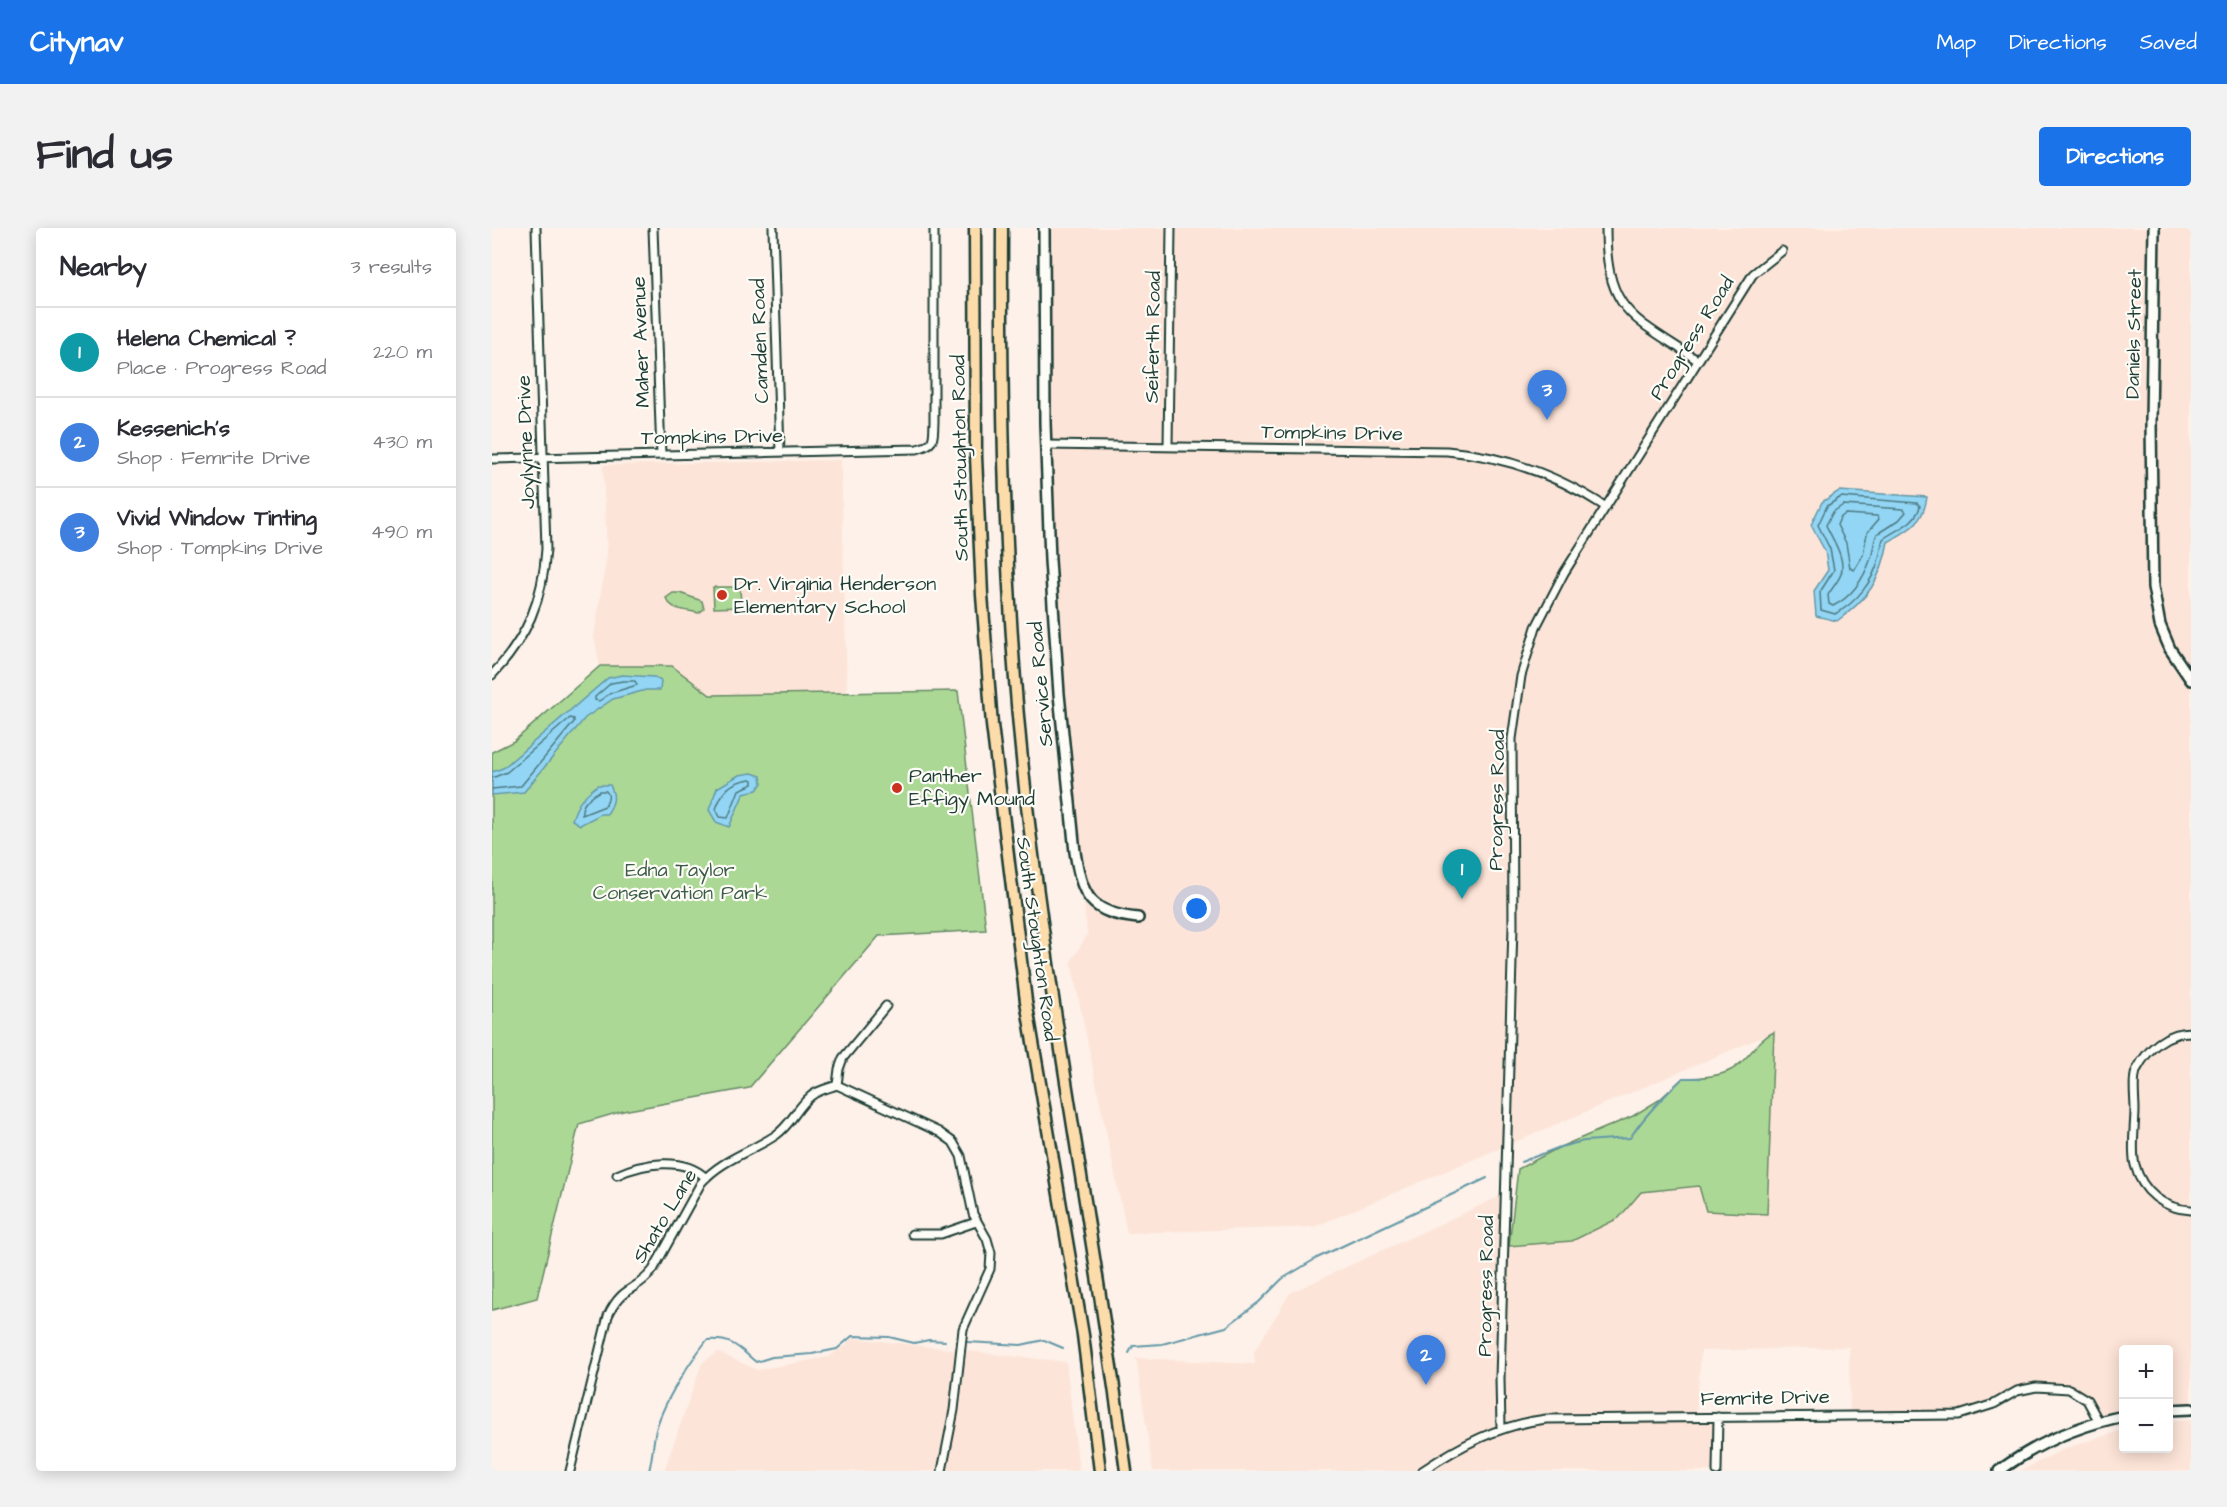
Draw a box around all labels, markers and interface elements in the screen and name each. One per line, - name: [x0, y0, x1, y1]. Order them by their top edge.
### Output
- text: Citynav: [30, 23, 124, 62]
- text: Map: [1936, 28, 1976, 57]
- text: Directions: [2009, 28, 2107, 57]
- text: Saved: [2140, 28, 2197, 57]
- text: Find us: [36, 127, 173, 185]
- button: Directions: [2039, 127, 2191, 186]
- text: Nearby: [60, 249, 147, 285]
- text: 3 results: [350, 253, 432, 281]
- street label: Daniels Street: [2119, 269, 2149, 399]
- street label: Seiferth Road: [1138, 271, 1168, 403]
- street label: Progress Road: [1643, 271, 1742, 406]
- street label: Maher Avenue: [625, 276, 657, 408]
- street label: Camden Road: [744, 278, 776, 404]
- text: Helena Chemical ?: [117, 323, 296, 354]
- text: 1: [78, 338, 81, 366]
- text: 220 m: [373, 338, 432, 366]
- text: Place · Progress Road: [117, 354, 327, 382]
- street label: South Stoughton Road: [944, 355, 977, 561]
- pin: 3: [1528, 370, 1566, 420]
- street label: Joylynne Drive: [510, 374, 543, 509]
- text: Kessenich's: [117, 413, 230, 444]
- street label: Tompkins Drive: [1261, 418, 1403, 448]
- street label: Tompkins Drive: [641, 422, 783, 452]
- text: 2: [74, 428, 85, 456]
- text: 430 m: [372, 428, 432, 456]
- text: Shop · Femrite Drive: [117, 444, 310, 472]
- text: Vivid Window Tinting: [117, 503, 317, 534]
- text: 3: [74, 518, 85, 546]
- text: 490 m: [371, 518, 432, 546]
- text: Shop · Tompkins Drive: [117, 534, 323, 562]
- place label: Dr. Virginia Henderson Elementary School: [734, 570, 936, 622]
- marker: Dr. Virginia Henderson Elementary School: [715, 588, 729, 602]
- street label: Service Road: [1022, 620, 1060, 748]
- street label: Progress Road: [1482, 729, 1513, 871]
- place label: Panther Effigy Mound: [909, 762, 1035, 814]
- marker: Panther Effigy Mound: [890, 781, 904, 795]
- street label: South Stoughton Road: [1008, 835, 1065, 1043]
- pin: 1: [1442, 850, 1482, 899]
- park label: Edna Taylor Conservation Park: [593, 856, 767, 907]
- your location: [1182, 894, 1211, 923]
- street label: Shato Lane: [626, 1164, 704, 1268]
- street label: Progress Road: [1471, 1215, 1502, 1357]
- pin: 2: [1406, 1336, 1446, 1385]
- map controls: [2119, 1345, 2173, 1453]
- button: +: [2119, 1345, 2173, 1399]
- street label: Femrite Drive: [1700, 1383, 1830, 1413]
- button: −: [2119, 1399, 2173, 1453]

